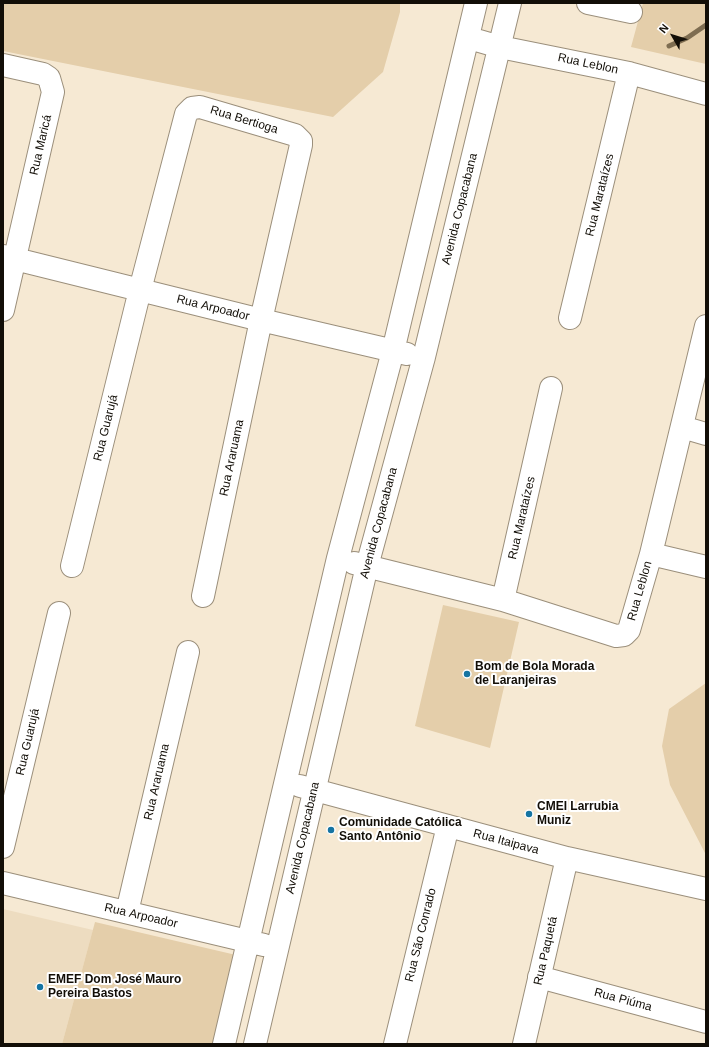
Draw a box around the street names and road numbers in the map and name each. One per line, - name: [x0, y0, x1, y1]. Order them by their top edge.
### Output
- street label: Rua Leblon: [556, 51, 620, 77]
- street label: Rua Bertioga: [208, 103, 280, 137]
- street label: Rua Maricá: [27, 113, 55, 177]
- street label: Avenida Copacabana: [439, 152, 481, 266]
- street label: Rua Marataízes: [583, 152, 617, 238]
- street label: Rua Arpoador: [175, 292, 251, 324]
- street label: Rua Guarujá: [91, 393, 121, 463]
- street label: Rua Araruama: [217, 418, 247, 498]
- street label: Avenida Copacabana: [357, 466, 401, 580]
- street label: Rua Marataízes: [505, 475, 539, 561]
- street label: Rua Leblon: [625, 560, 655, 622]
- street label: Rua Guarujá: [13, 707, 43, 777]
- street label: Rua Araruama: [141, 742, 173, 822]
- street label: Avenida Copacabana: [283, 781, 323, 895]
- street label: Rua Itaipava: [472, 826, 540, 858]
- street label: Rua São Conrado: [402, 887, 440, 983]
- street label: Rua Arpoador: [103, 901, 179, 931]
- street label: Rua Paquetá: [531, 915, 561, 987]
- street label: Rua Piúma: [592, 985, 654, 1015]

